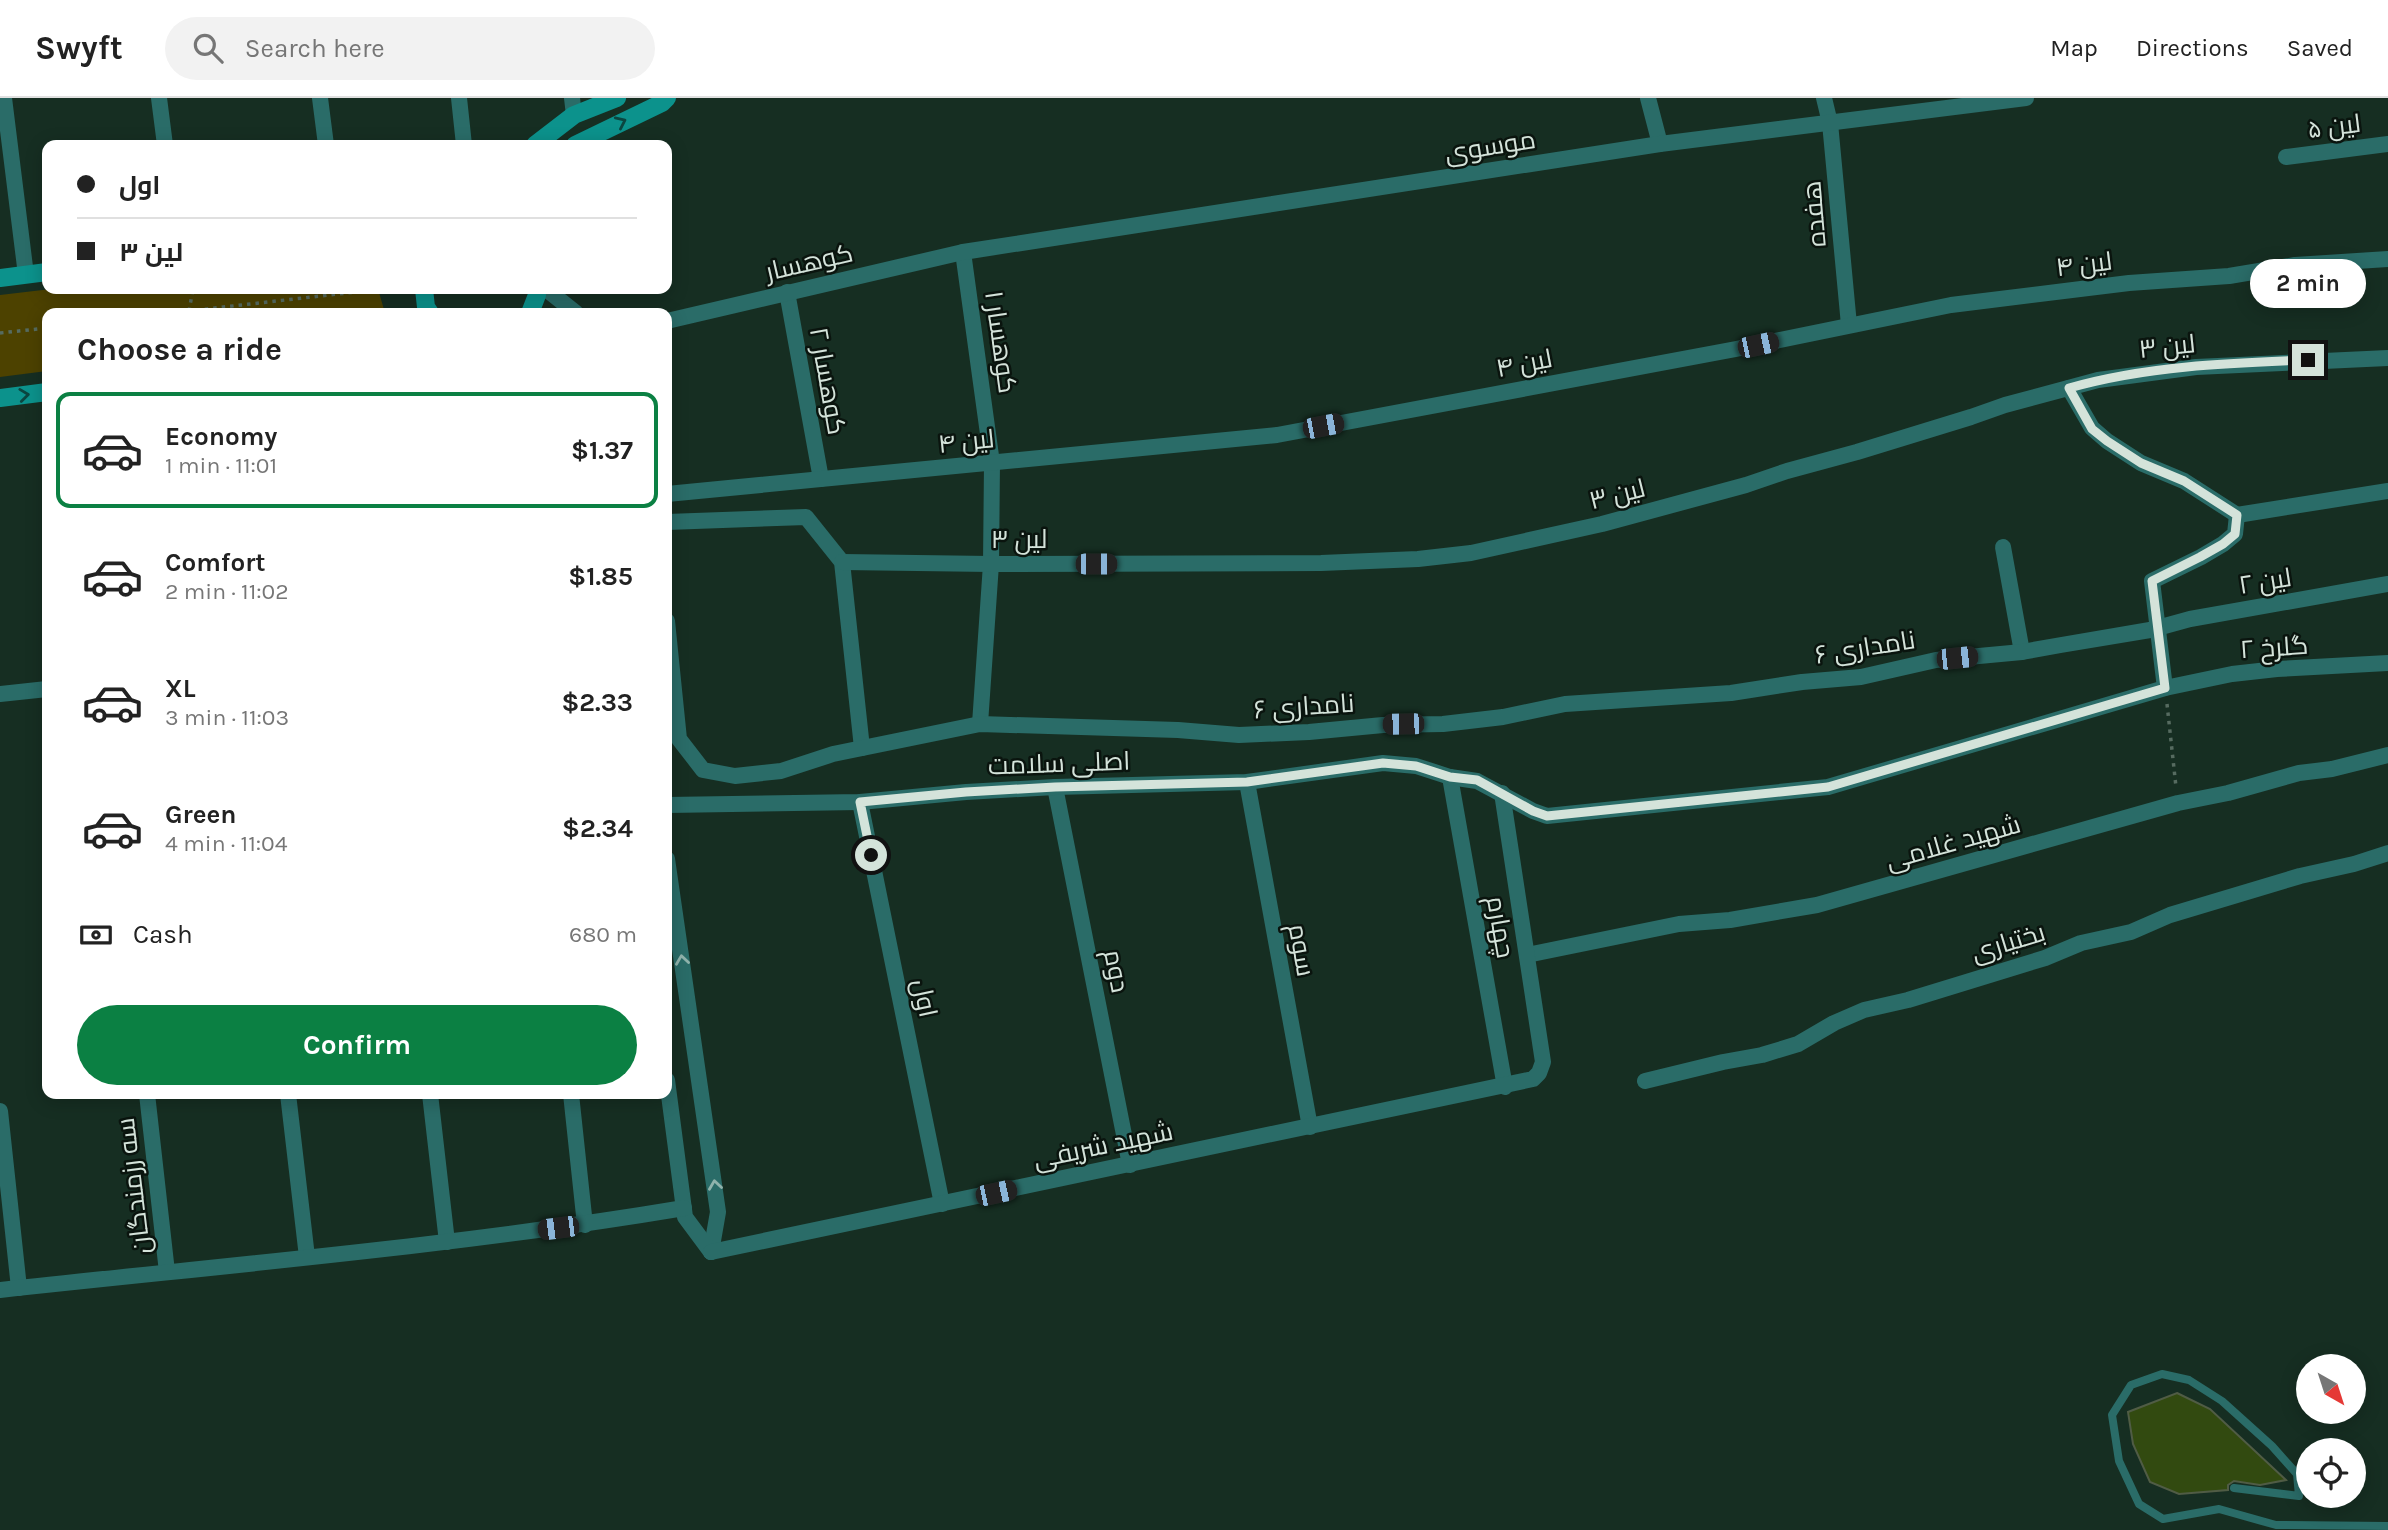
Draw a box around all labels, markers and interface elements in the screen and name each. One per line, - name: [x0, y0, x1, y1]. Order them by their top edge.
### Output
- search box: [165, 17, 655, 80]
- text: Swyft: [35, 29, 123, 67]
- icon: search: [189, 29, 227, 67]
- text: Search here: [245, 33, 385, 64]
- text: Map: [2050, 34, 2098, 62]
- text: Directions: [2136, 34, 2249, 62]
- text: Saved: [2287, 34, 2353, 62]
- street label: لین ۵: [2306, 108, 2362, 145]
- one-way arrow: [614, 116, 626, 130]
- street label: موسوی: [1442, 124, 1538, 169]
- text: اول: [119, 170, 160, 201]
- street label: هفده: [1796, 180, 1833, 248]
- text: لین ۳: [119, 237, 183, 268]
- street label: کوهسار: [760, 237, 856, 288]
- street label: لین ۴: [2054, 246, 2114, 283]
- callout: 2 min: [2250, 258, 2366, 308]
- text: 2 min: [2276, 270, 2340, 297]
- street label: کوهسار ۱: [978, 289, 1023, 395]
- street label: کوهسار ۲: [803, 325, 852, 437]
- street label: لین ۳: [2137, 328, 2197, 365]
- car: [1736, 330, 1781, 360]
- text: Choose a ride: [77, 331, 282, 368]
- street label: لین ۴: [1493, 343, 1555, 384]
- route end: [2292, 344, 2324, 376]
- one-way arrow: [18, 388, 29, 403]
- car: [1301, 412, 1346, 440]
- icon: car: [81, 419, 144, 482]
- text: Economy: [165, 421, 277, 452]
- street label: لین ۴: [936, 423, 996, 460]
- text: $1.37: [571, 435, 633, 466]
- text: 1 min · 11:01: [165, 452, 277, 479]
- street label: لین ۳: [1586, 473, 1648, 516]
- street label: لین ۳: [991, 524, 1047, 555]
- icon: car: [81, 545, 144, 608]
- text: Comfort: [165, 547, 266, 578]
- car: [1076, 554, 1118, 575]
- text: $1.85: [568, 561, 633, 592]
- street label: لین ۲: [2237, 562, 2294, 601]
- text: 2 min · 11:02: [165, 578, 289, 605]
- street label: نامداری ۶: [1813, 624, 1917, 671]
- street label: گلرخ ۲: [2239, 630, 2309, 666]
- car: [1936, 645, 1979, 671]
- icon: car: [81, 671, 144, 734]
- text: XL: [165, 673, 196, 704]
- text: $2.33: [561, 687, 633, 718]
- street label: نامداری ۶: [1253, 688, 1355, 725]
- text: 3 min · 11:03: [165, 704, 289, 731]
- car: [1382, 713, 1425, 735]
- street label: اصلی سلامت: [987, 746, 1131, 781]
- icon: car: [81, 797, 144, 860]
- text: Green: [165, 799, 237, 830]
- street label: شهید غلامی: [1882, 808, 2024, 877]
- text: $2.34: [562, 813, 633, 844]
- text: 4 min · 11:04: [165, 830, 288, 857]
- route start: [855, 839, 887, 871]
- street label: چهارم: [1478, 894, 1521, 961]
- icon: cash: [77, 916, 115, 954]
- street label: بختیاری: [1967, 917, 2049, 968]
- text: Cash: [133, 919, 193, 950]
- text: 680 m: [569, 921, 637, 948]
- street label: سوم: [1280, 921, 1321, 979]
- street label: دوم: [1095, 947, 1136, 996]
- one-way arrow: [674, 954, 689, 966]
- street label: اول: [905, 976, 944, 1020]
- button: Confirm: [77, 1005, 637, 1085]
- street label: سه رزمندگان: [110, 1116, 157, 1256]
- street label: شهید شریفی: [1031, 1116, 1176, 1175]
- car: [974, 1178, 1019, 1208]
- one-way arrow: [707, 1179, 722, 1191]
- car: [536, 1215, 581, 1241]
- north arrow: [2296, 1354, 2366, 1424]
- map controls: [2296, 1354, 2366, 1508]
- button: locate: [2296, 1438, 2366, 1508]

